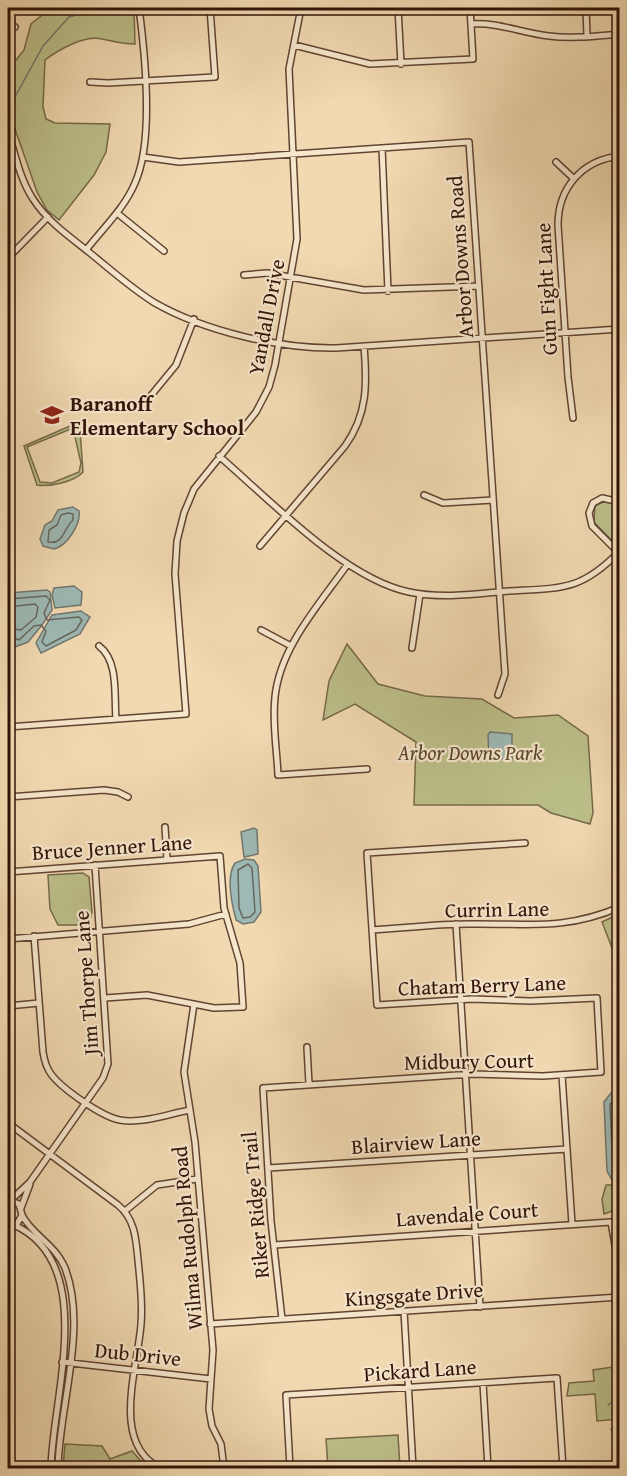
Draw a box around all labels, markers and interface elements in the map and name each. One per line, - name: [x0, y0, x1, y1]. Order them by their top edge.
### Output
- street label: Arbor Downs Road: [439, 174, 481, 339]
- street label: Gun Fight Lane: [527, 222, 565, 356]
- street label: Yandall Drive: [240, 256, 292, 378]
- place label: Baranoff Elementary School: [70, 388, 245, 443]
- school or university icon: Baranoff Elementary School: [39, 402, 65, 428]
- park label: Arbor Downs Park: [397, 737, 543, 768]
- street label: Bruce Jenner Lane: [31, 826, 193, 868]
- street label: Currin Lane: [445, 893, 550, 925]
- street label: Jim Thorpe Lane: [65, 910, 107, 1059]
- street label: Chatam Berry Lane: [397, 967, 567, 1003]
- street label: Midbury Court: [404, 1044, 535, 1078]
- street label: Blairview Lane: [350, 1122, 482, 1162]
- street label: Riker Ridge Trail: [233, 1130, 277, 1280]
- street label: Wilma Rudolph Road: [163, 1144, 210, 1331]
- street label: Lavendale Court: [395, 1194, 540, 1234]
- street label: Kingsgate Drive: [344, 1274, 484, 1314]
- street label: Dub Drive: [93, 1334, 183, 1374]
- street label: Pickard Lane: [363, 1351, 478, 1389]

